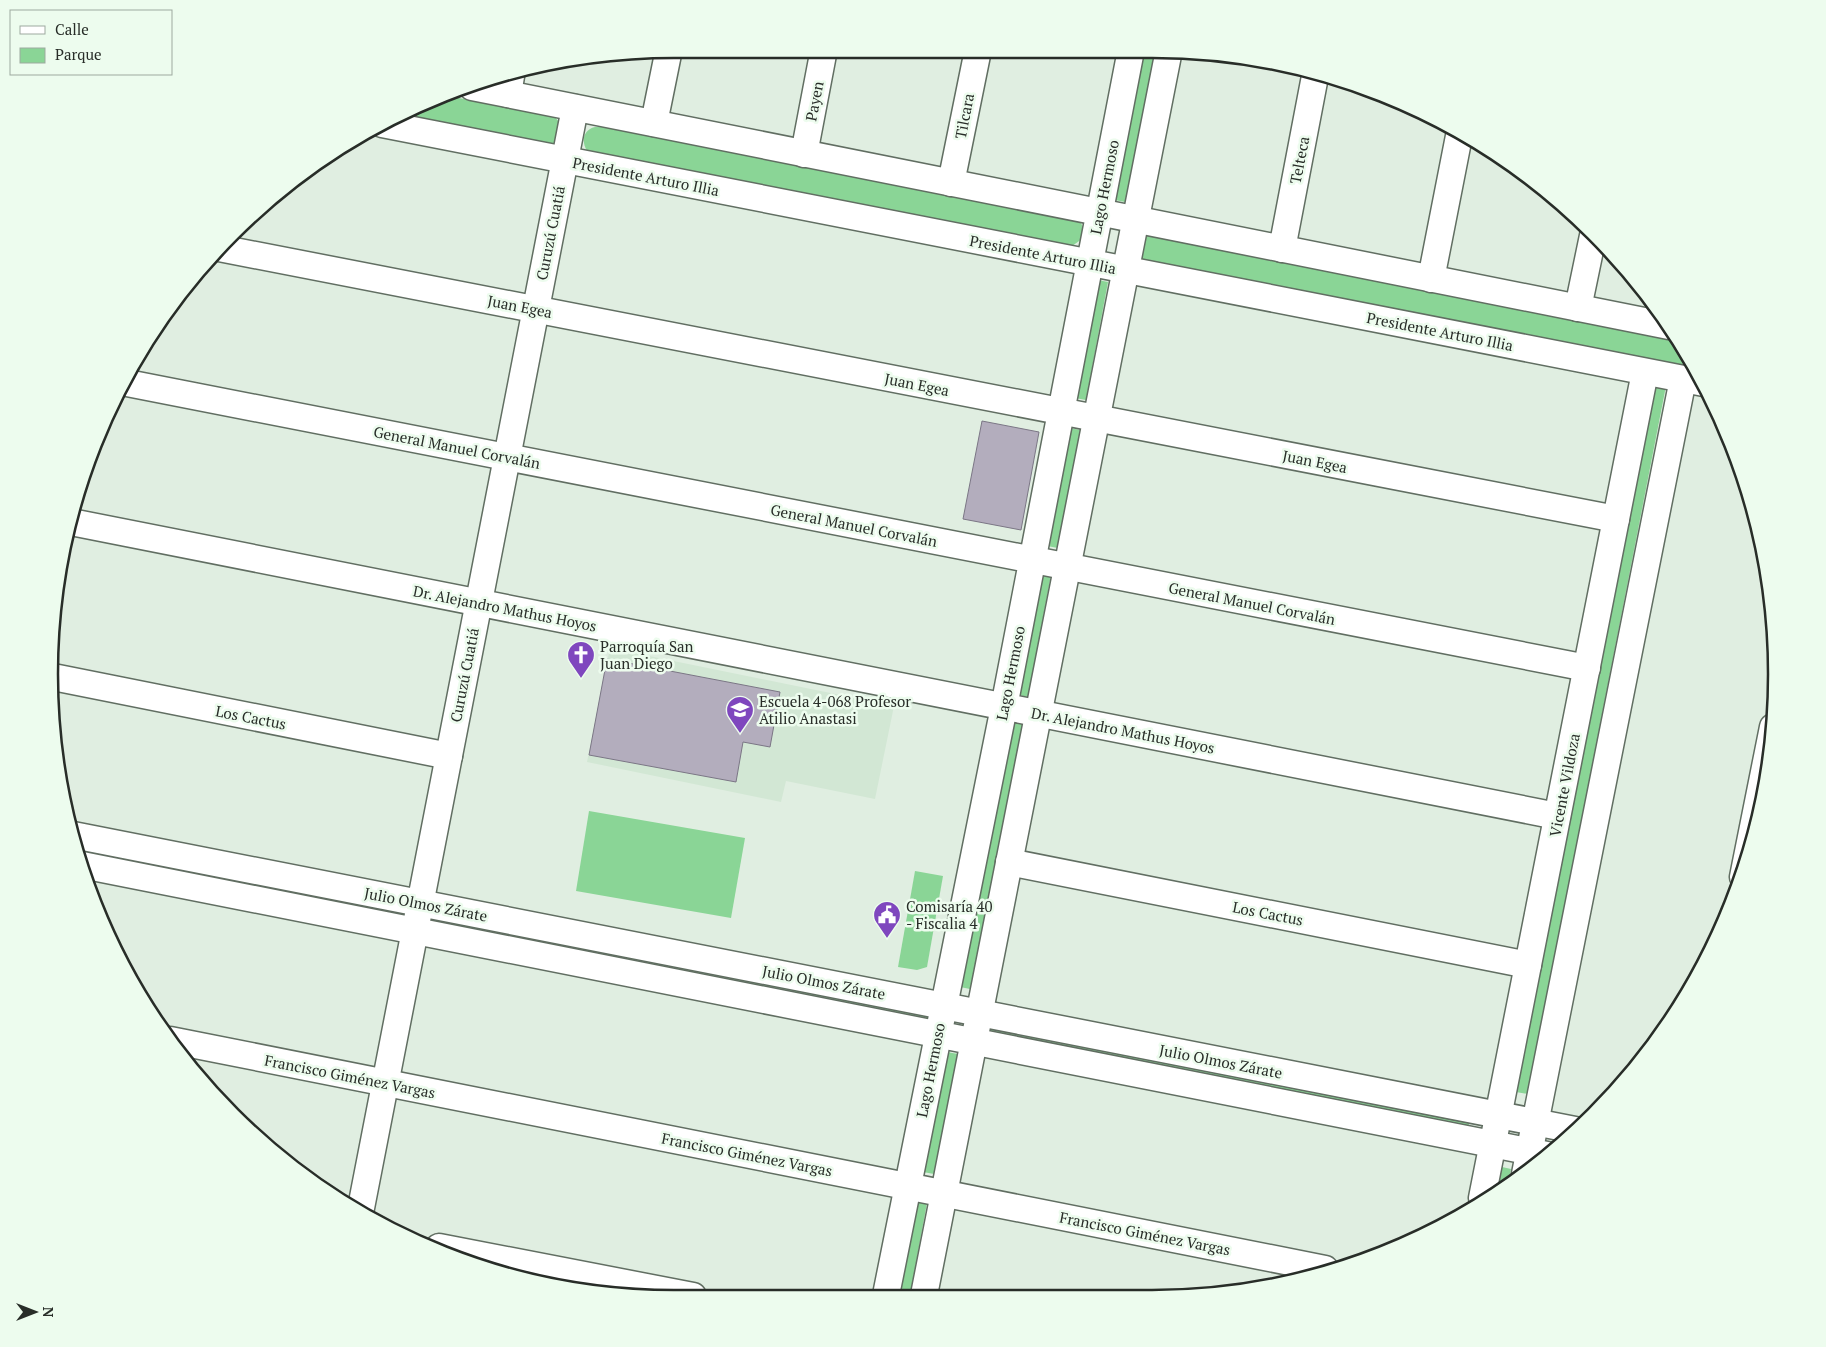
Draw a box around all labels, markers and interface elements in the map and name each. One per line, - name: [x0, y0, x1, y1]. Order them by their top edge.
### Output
- legend: [10, 10, 172, 75]
- text: Calle: [55, 19, 89, 39]
- text: Parque: [55, 44, 102, 64]
- street label: Payen: [800, 79, 828, 123]
- street label: Tilcara: [950, 91, 978, 141]
- street label: Telteca: [1285, 134, 1313, 186]
- street label: Lago Hermoso: [1085, 138, 1123, 236]
- street label: Presidente Arturo Illia: [571, 152, 721, 200]
- street label: Curuzú Cuatiá: [531, 184, 569, 282]
- street label: Presidente Arturo Illia: [968, 230, 1118, 278]
- street label: Juan Egea: [486, 290, 555, 322]
- street label: Presidente Arturo Illia: [1365, 307, 1515, 355]
- street label: Juan Egea: [883, 368, 952, 400]
- street label: General Manuel Corvalán: [372, 421, 542, 473]
- street label: Juan Egea: [1281, 445, 1350, 477]
- street label: General Manuel Corvalán: [769, 499, 939, 551]
- street label: General Manuel Corvalán: [1167, 577, 1337, 629]
- street label: Dr. Alejandro Mathus Hoyos: [412, 580, 598, 636]
- street label: Lago Hermoso: [991, 624, 1029, 722]
- street label: Curuzú Cuatiá: [445, 626, 483, 724]
- place label: Parroquía San Juan Diego: [600, 636, 693, 673]
- church icon: Parroquía San Juan Diego: [566, 640, 596, 679]
- place label: Escuela 4-068 Profesor Atilio Anastasi: [759, 691, 911, 728]
- school or university icon: Escuela 4-068 Profesor Atilio Anastasi: [725, 695, 755, 734]
- street label: Los Cactus: [214, 700, 288, 734]
- street label: Dr. Alejandro Mathus Hoyos: [1030, 702, 1216, 758]
- street label: Vicente Vildoza: [1544, 731, 1584, 838]
- street label: Julio Olmos Zárate: [363, 882, 489, 926]
- place label: Comisaría 40 - Fiscalia 4: [906, 896, 993, 933]
- street label: Los Cactus: [1231, 896, 1305, 930]
- public building icon: Comisaría 40 - Fiscalia 4: [872, 900, 902, 939]
- street label: Julio Olmos Zárate: [761, 960, 887, 1004]
- street label: Lago Hermoso: [911, 1021, 949, 1119]
- street label: Julio Olmos Zárate: [1158, 1039, 1284, 1083]
- street label: Francisco Giménez Vargas: [263, 1050, 437, 1102]
- street label: Francisco Giménez Vargas: [660, 1128, 834, 1180]
- street label: Francisco Giménez Vargas: [1058, 1207, 1232, 1259]
- north arrow: [10, 1287, 60, 1337]
- text: N: [39, 1307, 58, 1318]

